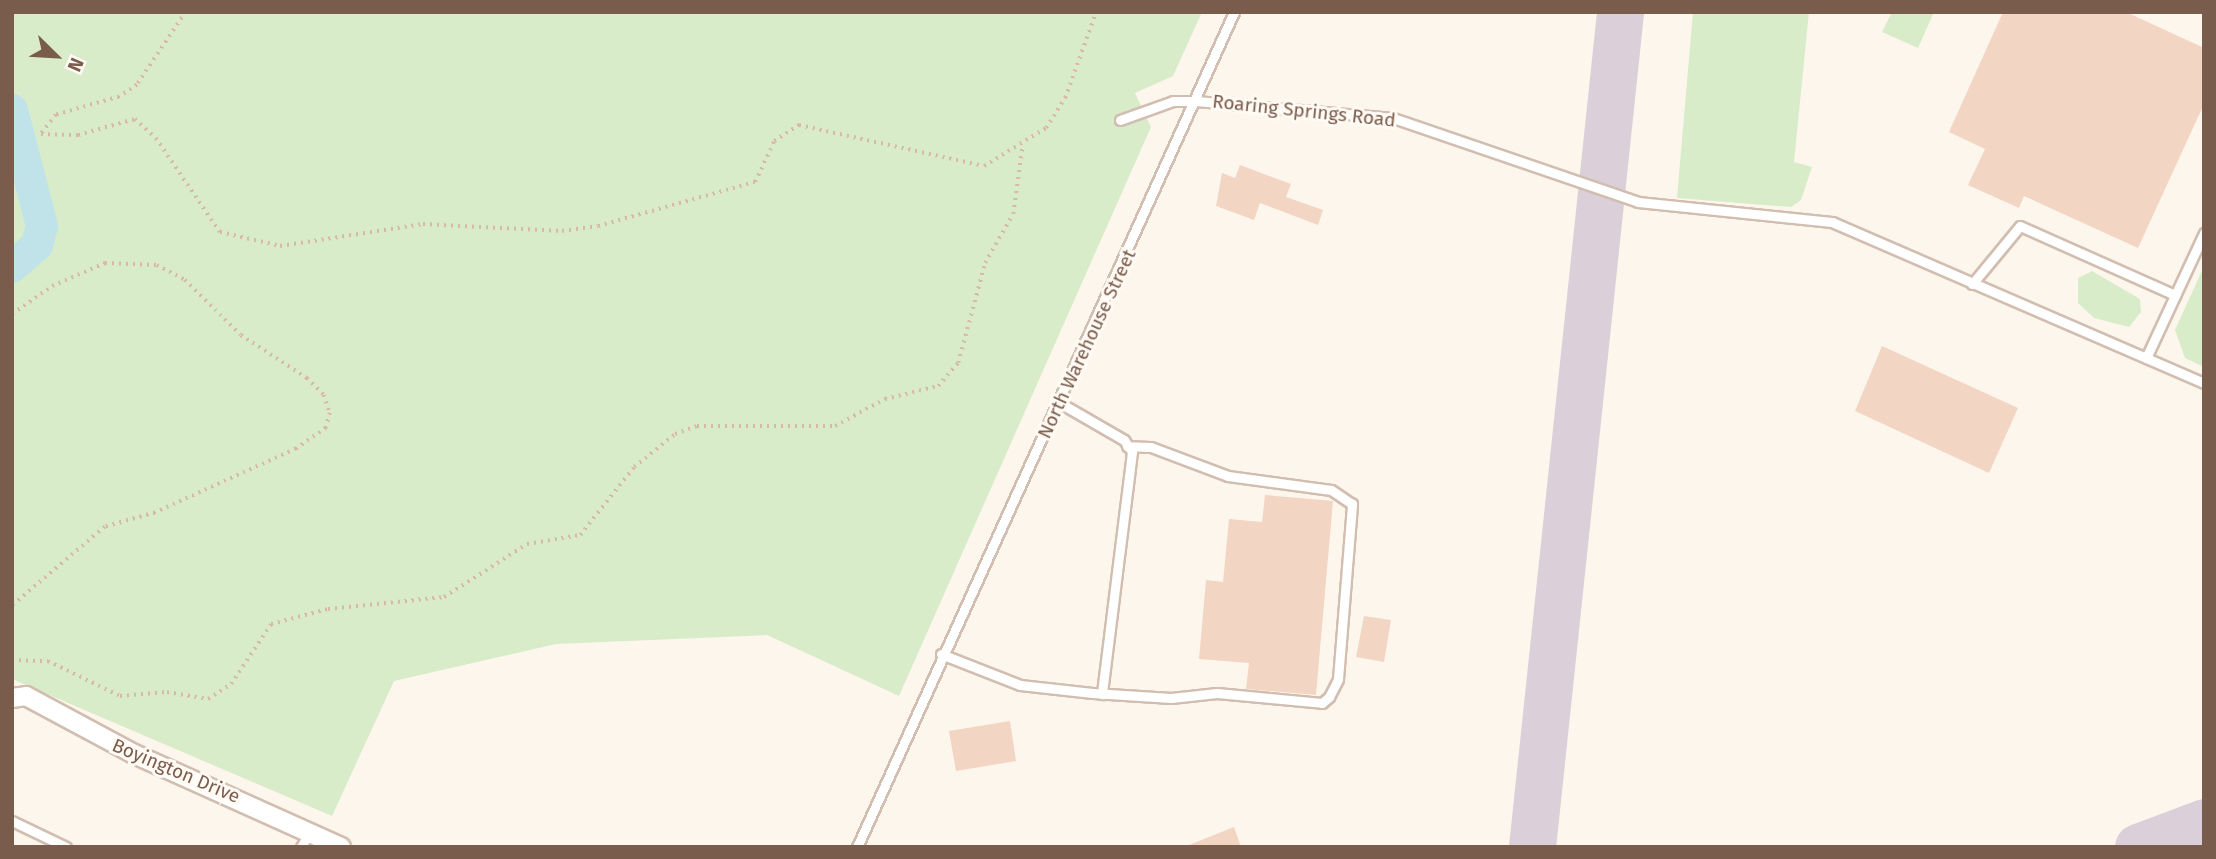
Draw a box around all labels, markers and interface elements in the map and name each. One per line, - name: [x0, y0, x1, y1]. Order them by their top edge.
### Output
- north arrow: [21, 21, 91, 91]
- text: N: [63, 54, 89, 75]
- street label: Roaring Springs Road: [1211, 90, 1397, 132]
- street label: North Warehouse Street: [1033, 246, 1141, 442]
- street label: Boyington Drive: [109, 734, 243, 808]

